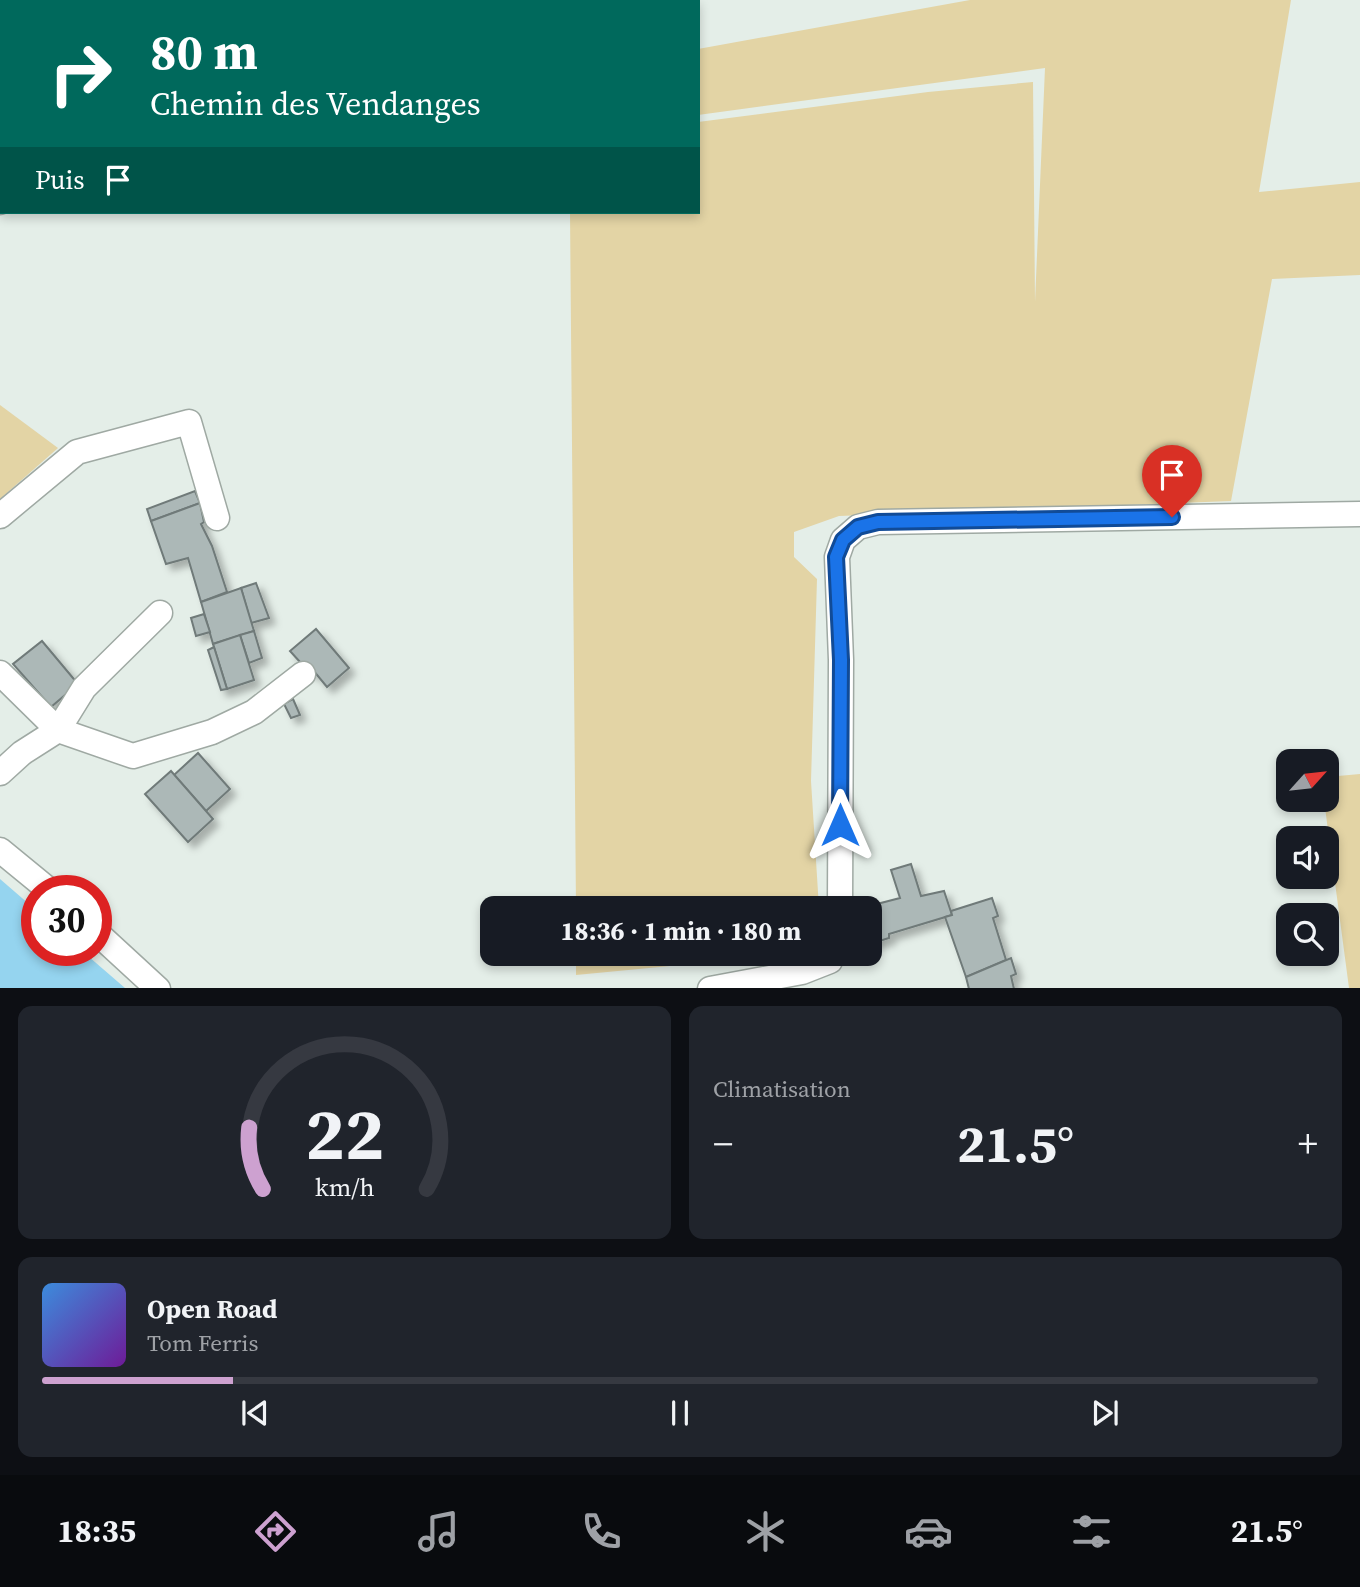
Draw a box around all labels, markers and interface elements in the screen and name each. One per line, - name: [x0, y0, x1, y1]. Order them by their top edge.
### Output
- text: 80 m: [150, 18, 258, 85]
- icon: right: [35, 28, 126, 119]
- text: Chemin des Vendanges: [150, 82, 481, 126]
- icon: arrive: [99, 161, 137, 199]
- text: Puis: [35, 162, 85, 198]
- pin: [1142, 445, 1202, 517]
- icon: arrive: [1153, 456, 1191, 494]
- north arrow: [1276, 749, 1339, 812]
- map controls: [1276, 749, 1339, 966]
- position arrow: [803, 788, 877, 862]
- button: sound: [1276, 826, 1339, 889]
- speed limit sign: 30: [21, 875, 112, 966]
- button: search: [1276, 903, 1339, 966]
- text: 18:36 · 1 min · 180 m: [561, 913, 801, 949]
- text: Climatisation: [713, 1073, 851, 1105]
- text: 22: [305, 1084, 384, 1183]
- text: 21.5°: [957, 1108, 1074, 1179]
- text: −: [713, 1118, 733, 1170]
- text: +: [1298, 1118, 1318, 1170]
- text: km/h: [315, 1169, 374, 1203]
- text: Open Road: [147, 1291, 278, 1327]
- text: Tom Ferris: [147, 1327, 258, 1359]
- icon: previous: [236, 1394, 274, 1432]
- icon: pause: [661, 1394, 699, 1432]
- icon: next: [1086, 1394, 1124, 1432]
- icon: directions: [251, 1507, 300, 1556]
- icon: music: [414, 1507, 463, 1556]
- icon: phone: [577, 1507, 626, 1556]
- icon: climate: [741, 1507, 790, 1556]
- icon: car: [904, 1507, 953, 1556]
- icon: filters: [1067, 1507, 1116, 1556]
- text: 18:35: [57, 1509, 136, 1553]
- text: 21.5°: [1231, 1509, 1303, 1553]

